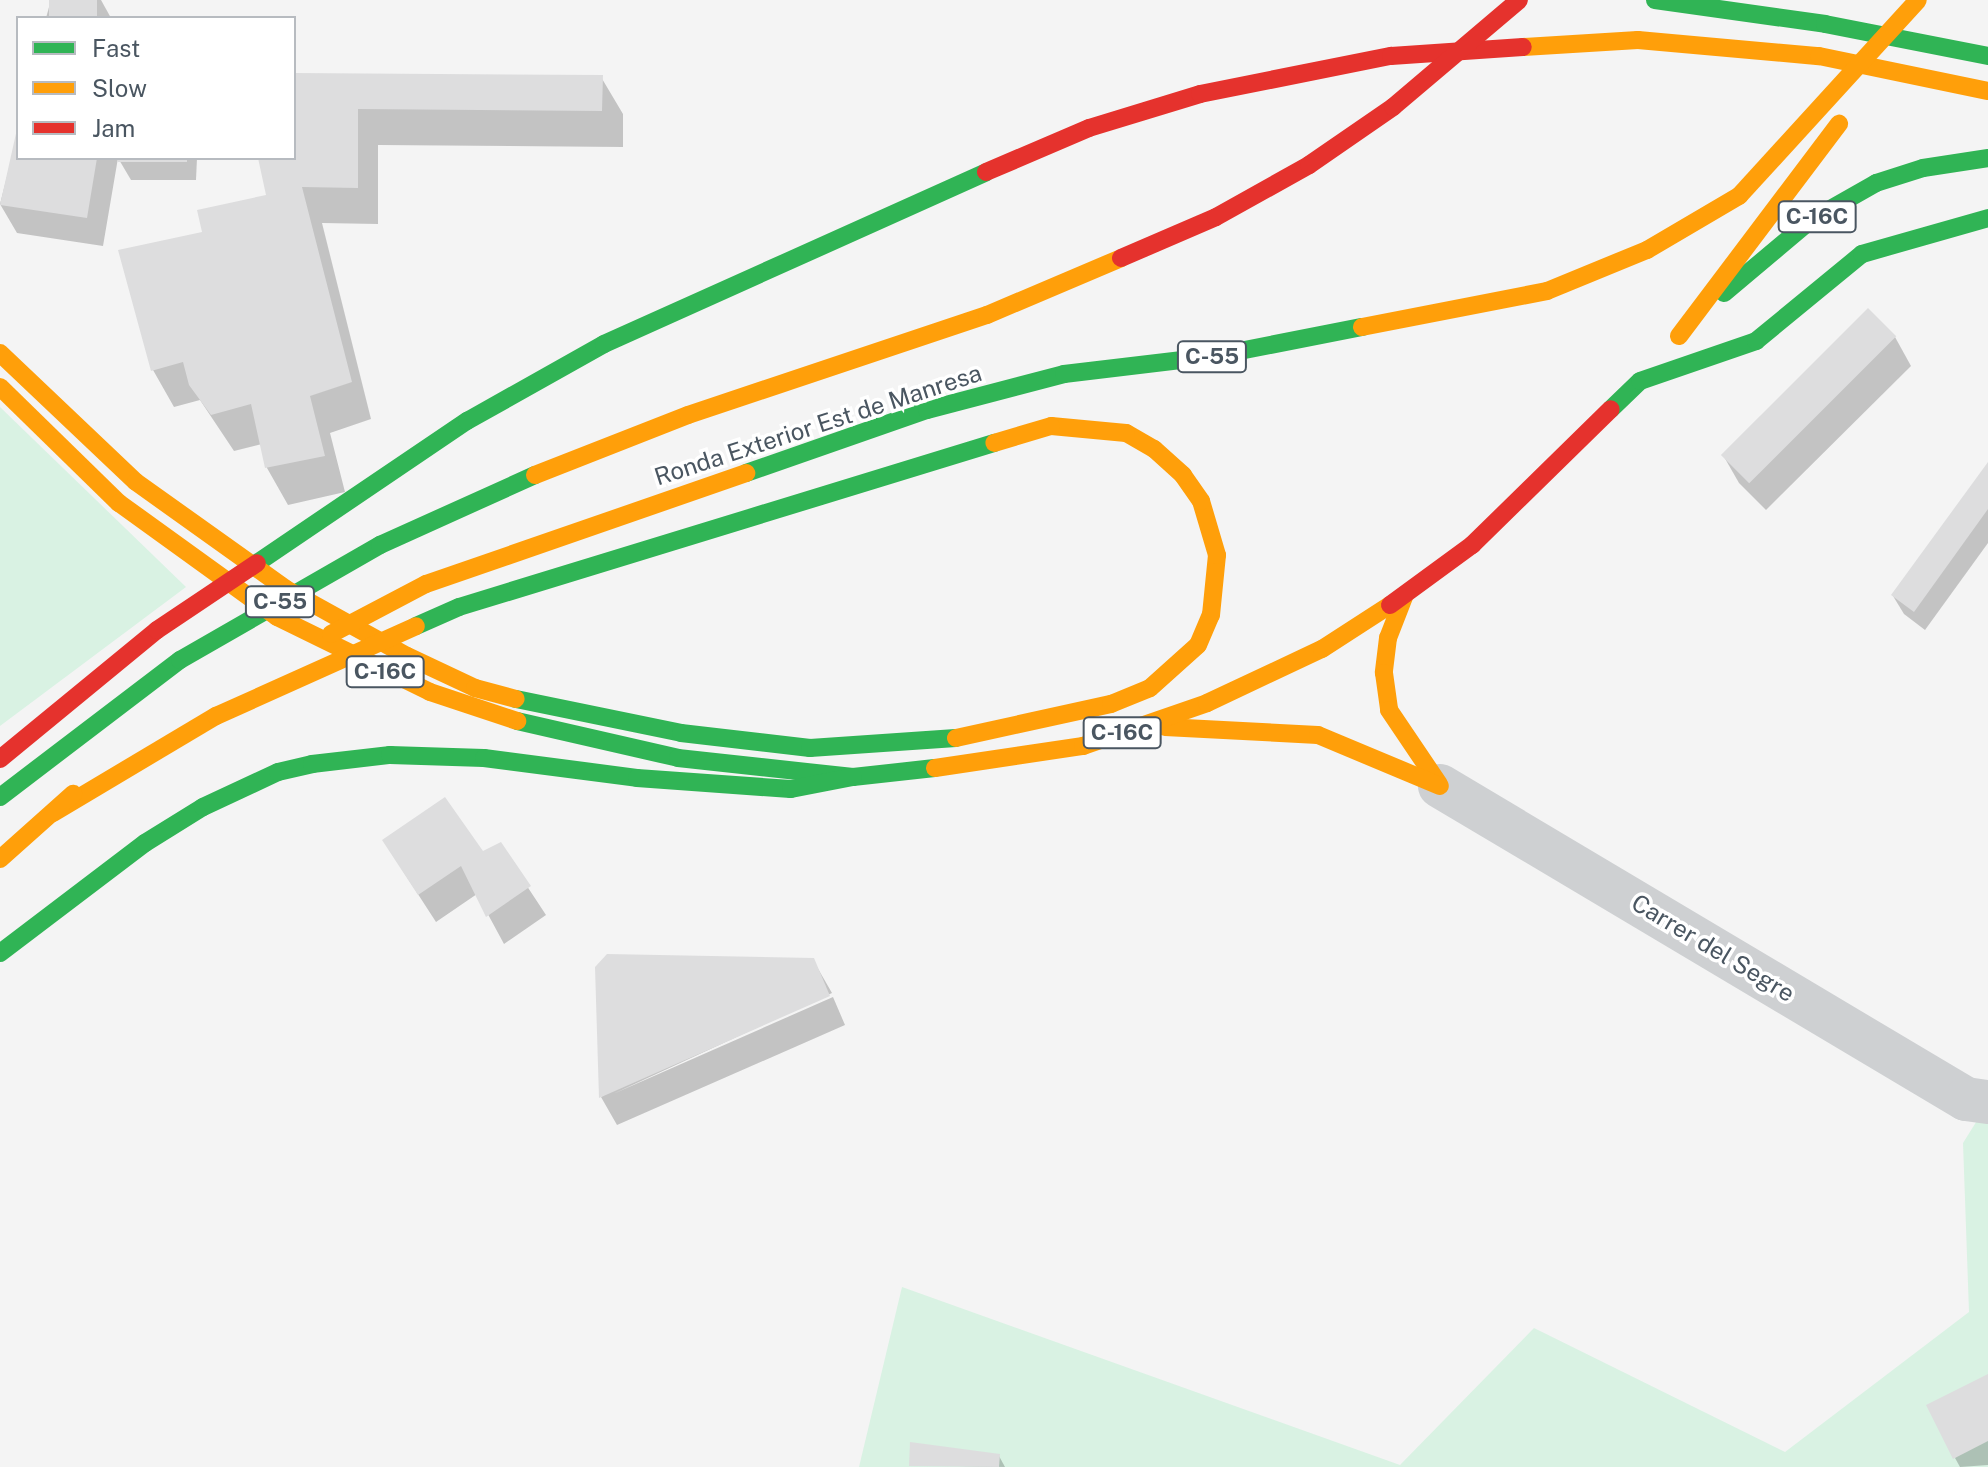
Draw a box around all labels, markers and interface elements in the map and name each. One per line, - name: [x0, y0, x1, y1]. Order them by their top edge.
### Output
- legend: [16, 16, 296, 160]
- text: Fast: [92, 34, 140, 62]
- text: Slow: [92, 74, 147, 102]
- text: Jam: [92, 114, 135, 142]
- road number: C-16C: [1777, 199, 1857, 235]
- road number: C-55: [1176, 339, 1248, 375]
- street label: Ronda Exterior Est de Manresa: [650, 358, 986, 492]
- road number: C-55: [244, 584, 316, 620]
- road number: C-16C: [345, 654, 425, 690]
- road number: C-16C: [1082, 715, 1162, 751]
- street label: Carrer del Segre: [1626, 888, 1800, 1008]

